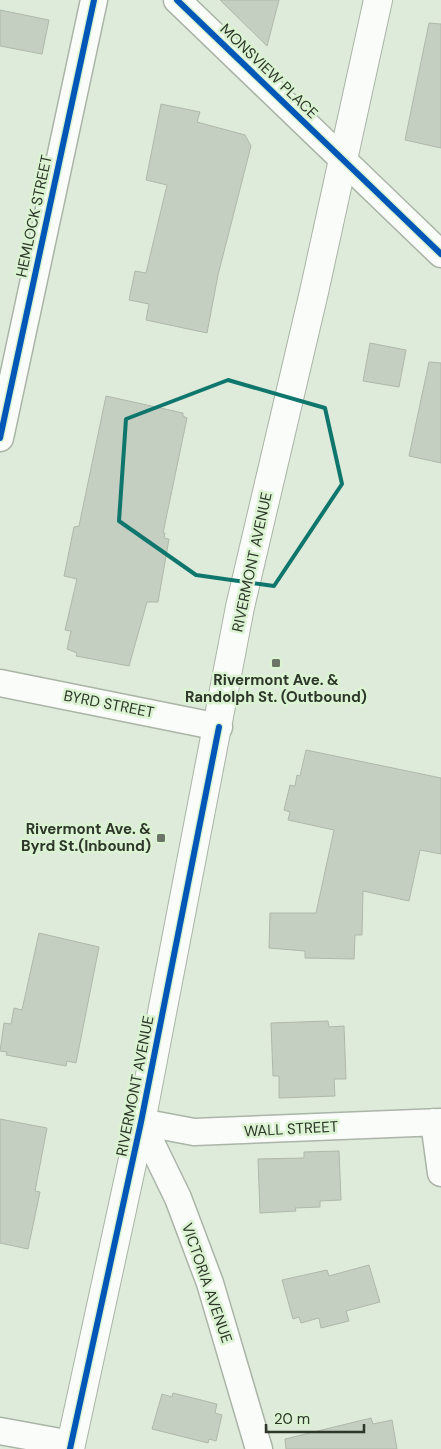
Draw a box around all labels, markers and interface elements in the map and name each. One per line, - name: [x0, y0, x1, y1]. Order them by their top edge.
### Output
- street label: MONSVIEW PLACE: [216, 19, 322, 123]
- street label: HEMLOCK STREET: [11, 153, 57, 279]
- street label: RIVERMONT AVENUE: [227, 490, 277, 634]
- marker: Rivermont Ave. & Randolph St. (Outbound): [270, 657, 282, 669]
- place label: Rivermont Ave. & Randolph St. (Outbound): [185, 670, 367, 707]
- street label: BYRD STREET: [62, 685, 156, 723]
- place label: Rivermont Ave. & Byrd St.(Inbound): [21, 819, 151, 856]
- marker: Rivermont Ave. & Byrd St.(Inbound): [155, 832, 167, 844]
- street label: RIVERMONT AVENUE: [112, 1014, 158, 1158]
- street label: WALL STREET: [243, 1117, 339, 1141]
- street label: VICTORIA AVENUE: [177, 1220, 237, 1346]
- scale bar: [266, 1402, 364, 1434]
- text: 20 m: [274, 1409, 310, 1429]

